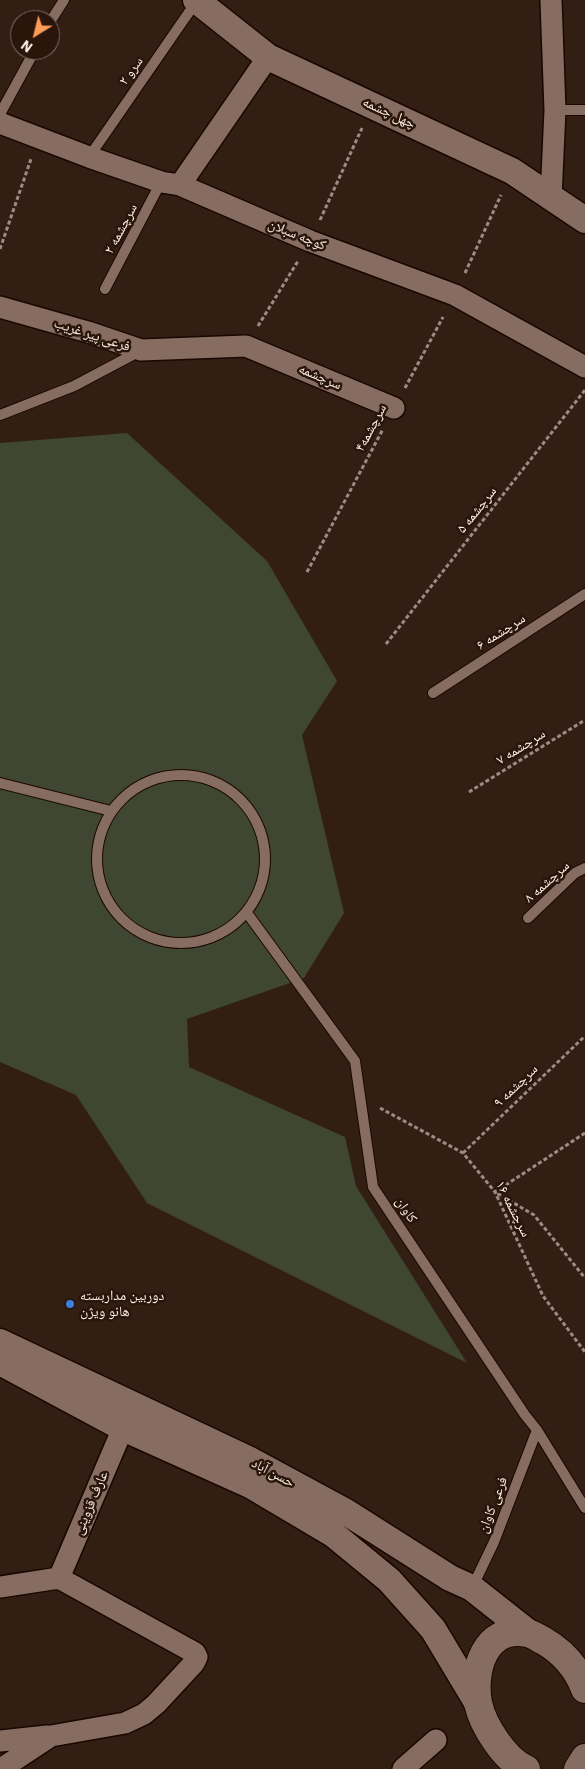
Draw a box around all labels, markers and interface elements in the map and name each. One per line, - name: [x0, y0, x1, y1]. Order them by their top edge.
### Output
- north arrow: [10, 10, 60, 60]
- text: N: [17, 36, 36, 57]
- street label: سرو ۲: [115, 53, 147, 89]
- street label: چهل چشمه: [360, 94, 418, 132]
- street label: سرچشمه ۲: [101, 201, 141, 257]
- street label: کوچه سبلان: [266, 216, 328, 254]
- street label: فرعی پیر غریب: [52, 315, 132, 355]
- street label: سرچشمه: [296, 360, 344, 394]
- street label: سرچشمه۴: [352, 401, 390, 455]
- street label: سرچشمه ۵: [454, 483, 500, 537]
- street label: سرچشمه ۶: [473, 610, 529, 654]
- street label: سرچشمه ۷: [493, 725, 549, 769]
- street label: سرچشمه ۸: [521, 857, 573, 907]
- street label: سرچشمه ۹: [490, 1061, 542, 1111]
- street label: ۱۶ سرچشمه: [492, 1178, 534, 1240]
- street label: کاوان: [391, 1194, 421, 1226]
- place label: دوربین مداربسته هانو ویژن: [80, 1288, 164, 1320]
- marker: دوربین مداربسته هانو ویژن: [64, 1298, 76, 1310]
- street label: حسن آباد: [249, 1455, 297, 1491]
- street label: عارف قزوینی: [70, 1469, 112, 1537]
- street label: فرعی کاوان: [475, 1474, 511, 1536]

